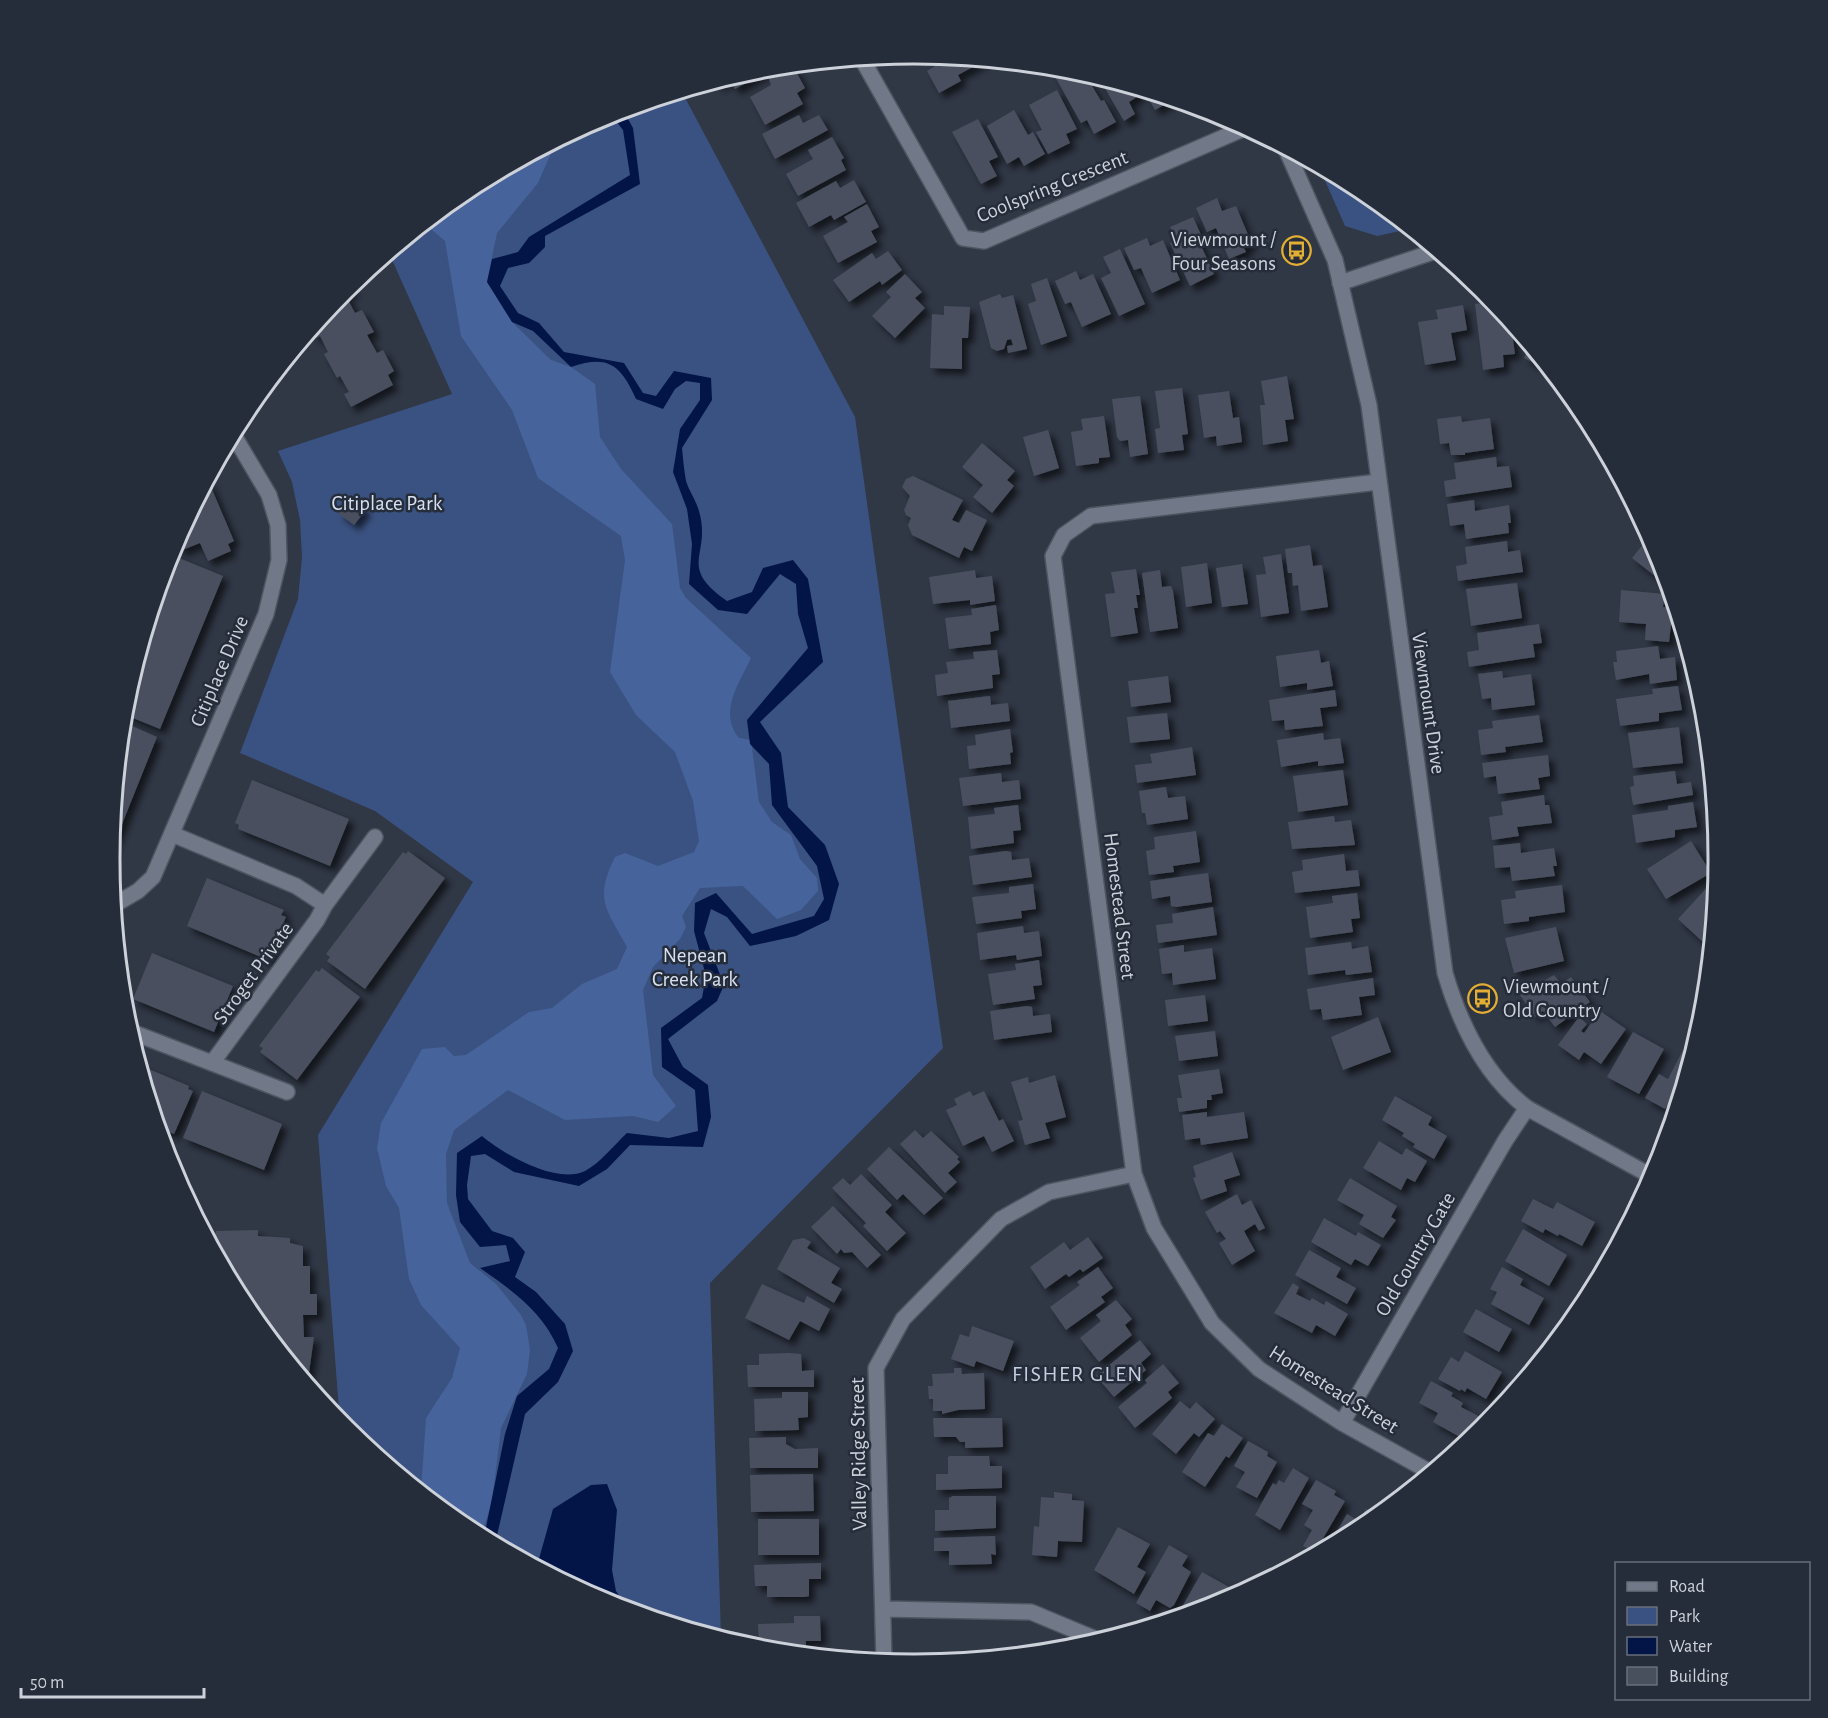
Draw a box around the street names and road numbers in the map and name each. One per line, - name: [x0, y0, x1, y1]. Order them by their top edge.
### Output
- street label: Coolspring Crescent: [974, 146, 1131, 226]
- street label: Citiplace Drive: [187, 613, 252, 730]
- street label: Viewmount Drive: [1408, 631, 1449, 775]
- street label: Homestead Street: [1100, 831, 1139, 981]
- street label: Stroget Private: [209, 918, 297, 1028]
- street label: Old Country Gate: [1371, 1189, 1459, 1320]
- street label: Homestead Street: [1265, 1341, 1402, 1438]
- street label: Valley Ridge Street: [847, 1377, 870, 1531]

